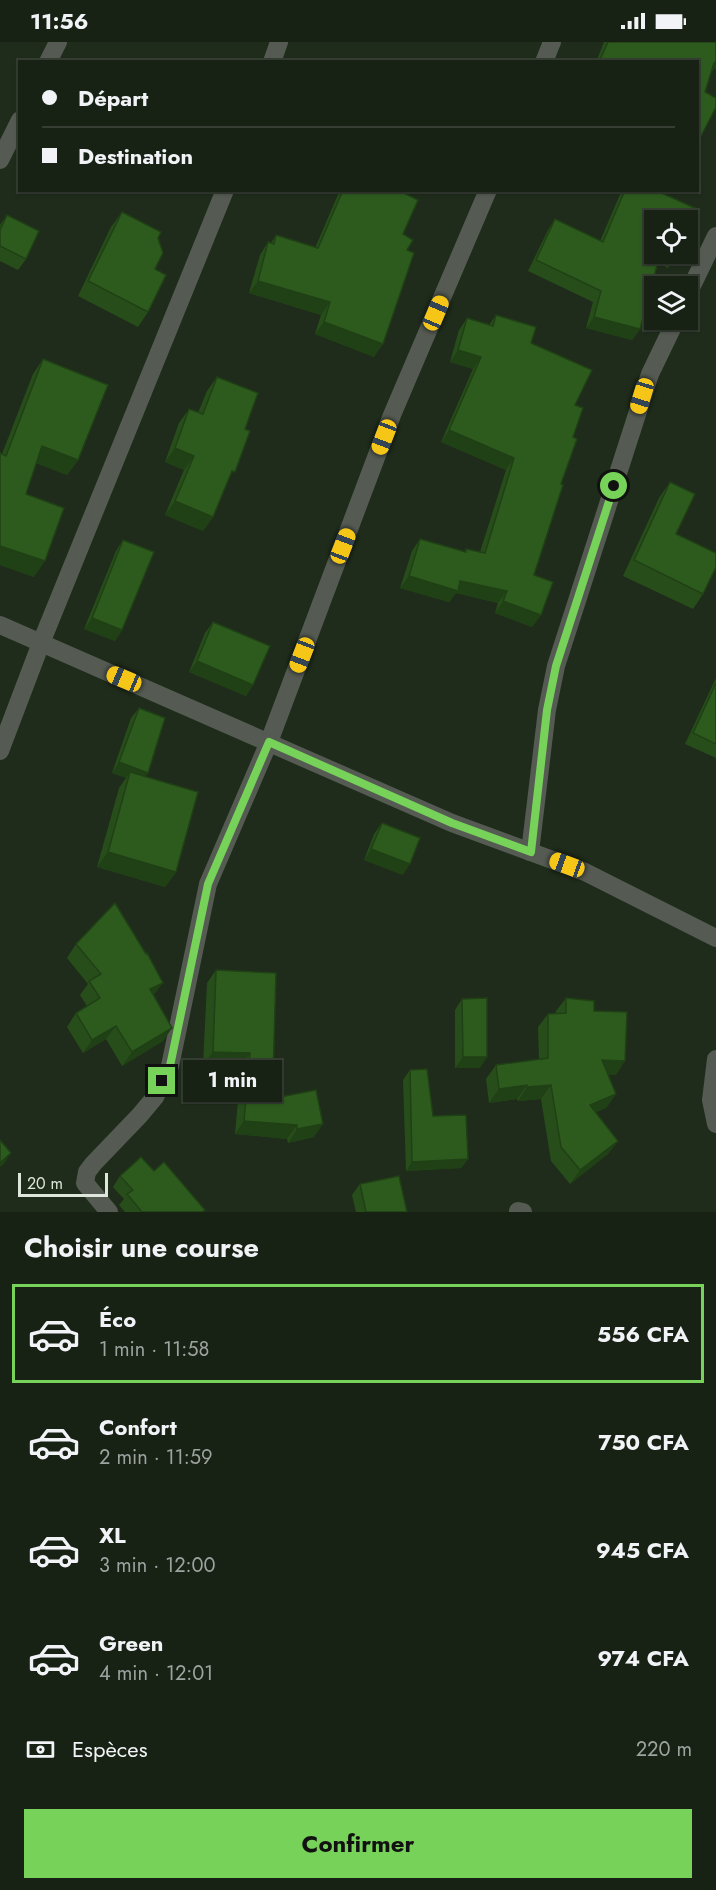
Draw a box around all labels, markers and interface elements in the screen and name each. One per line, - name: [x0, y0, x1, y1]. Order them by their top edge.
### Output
- text: 11:56: [30, 5, 88, 37]
- text: Départ: [78, 82, 148, 114]
- text: Destination: [78, 140, 193, 172]
- map controls: [644, 210, 698, 330]
- button: locate: [644, 210, 698, 264]
- button: layers: [644, 276, 698, 330]
- car: [421, 293, 451, 333]
- car: [628, 376, 656, 416]
- car: [369, 417, 399, 457]
- route start: [600, 472, 627, 499]
- car: [328, 526, 358, 566]
- car: [287, 635, 317, 675]
- car: [104, 664, 144, 694]
- car: [547, 850, 587, 880]
- callout: 1 min: [183, 1060, 282, 1102]
- text: 1 min: [208, 1066, 257, 1095]
- route end: [148, 1067, 175, 1094]
- scale bar: [18, 1170, 108, 1198]
- text: 20 m: [27, 1172, 63, 1195]
- text: Choisir une course: [24, 1228, 259, 1267]
- text: Éco: [99, 1303, 136, 1335]
- icon: car: [27, 1307, 81, 1361]
- text: 556 CFA: [597, 1318, 689, 1350]
- text: 1 min · 11:58: [99, 1335, 210, 1364]
- text: Confort: [99, 1411, 177, 1443]
- icon: car: [27, 1415, 81, 1469]
- text: 750 CFA: [598, 1426, 689, 1458]
- text: 2 min · 11:59: [99, 1443, 212, 1472]
- text: XL: [99, 1519, 126, 1551]
- icon: car: [27, 1523, 81, 1577]
- text: 945 CFA: [596, 1534, 689, 1566]
- text: 3 min · 12:00: [99, 1551, 216, 1580]
- text: Green: [99, 1627, 163, 1659]
- icon: car: [27, 1631, 81, 1685]
- text: 974 CFA: [598, 1642, 689, 1674]
- text: 4 min · 12:01: [99, 1659, 213, 1688]
- icon: cash: [24, 1733, 57, 1766]
- text: Espèces: [72, 1733, 148, 1765]
- text: 220 m: [636, 1735, 692, 1764]
- button: Confirmer: [24, 1809, 692, 1878]

